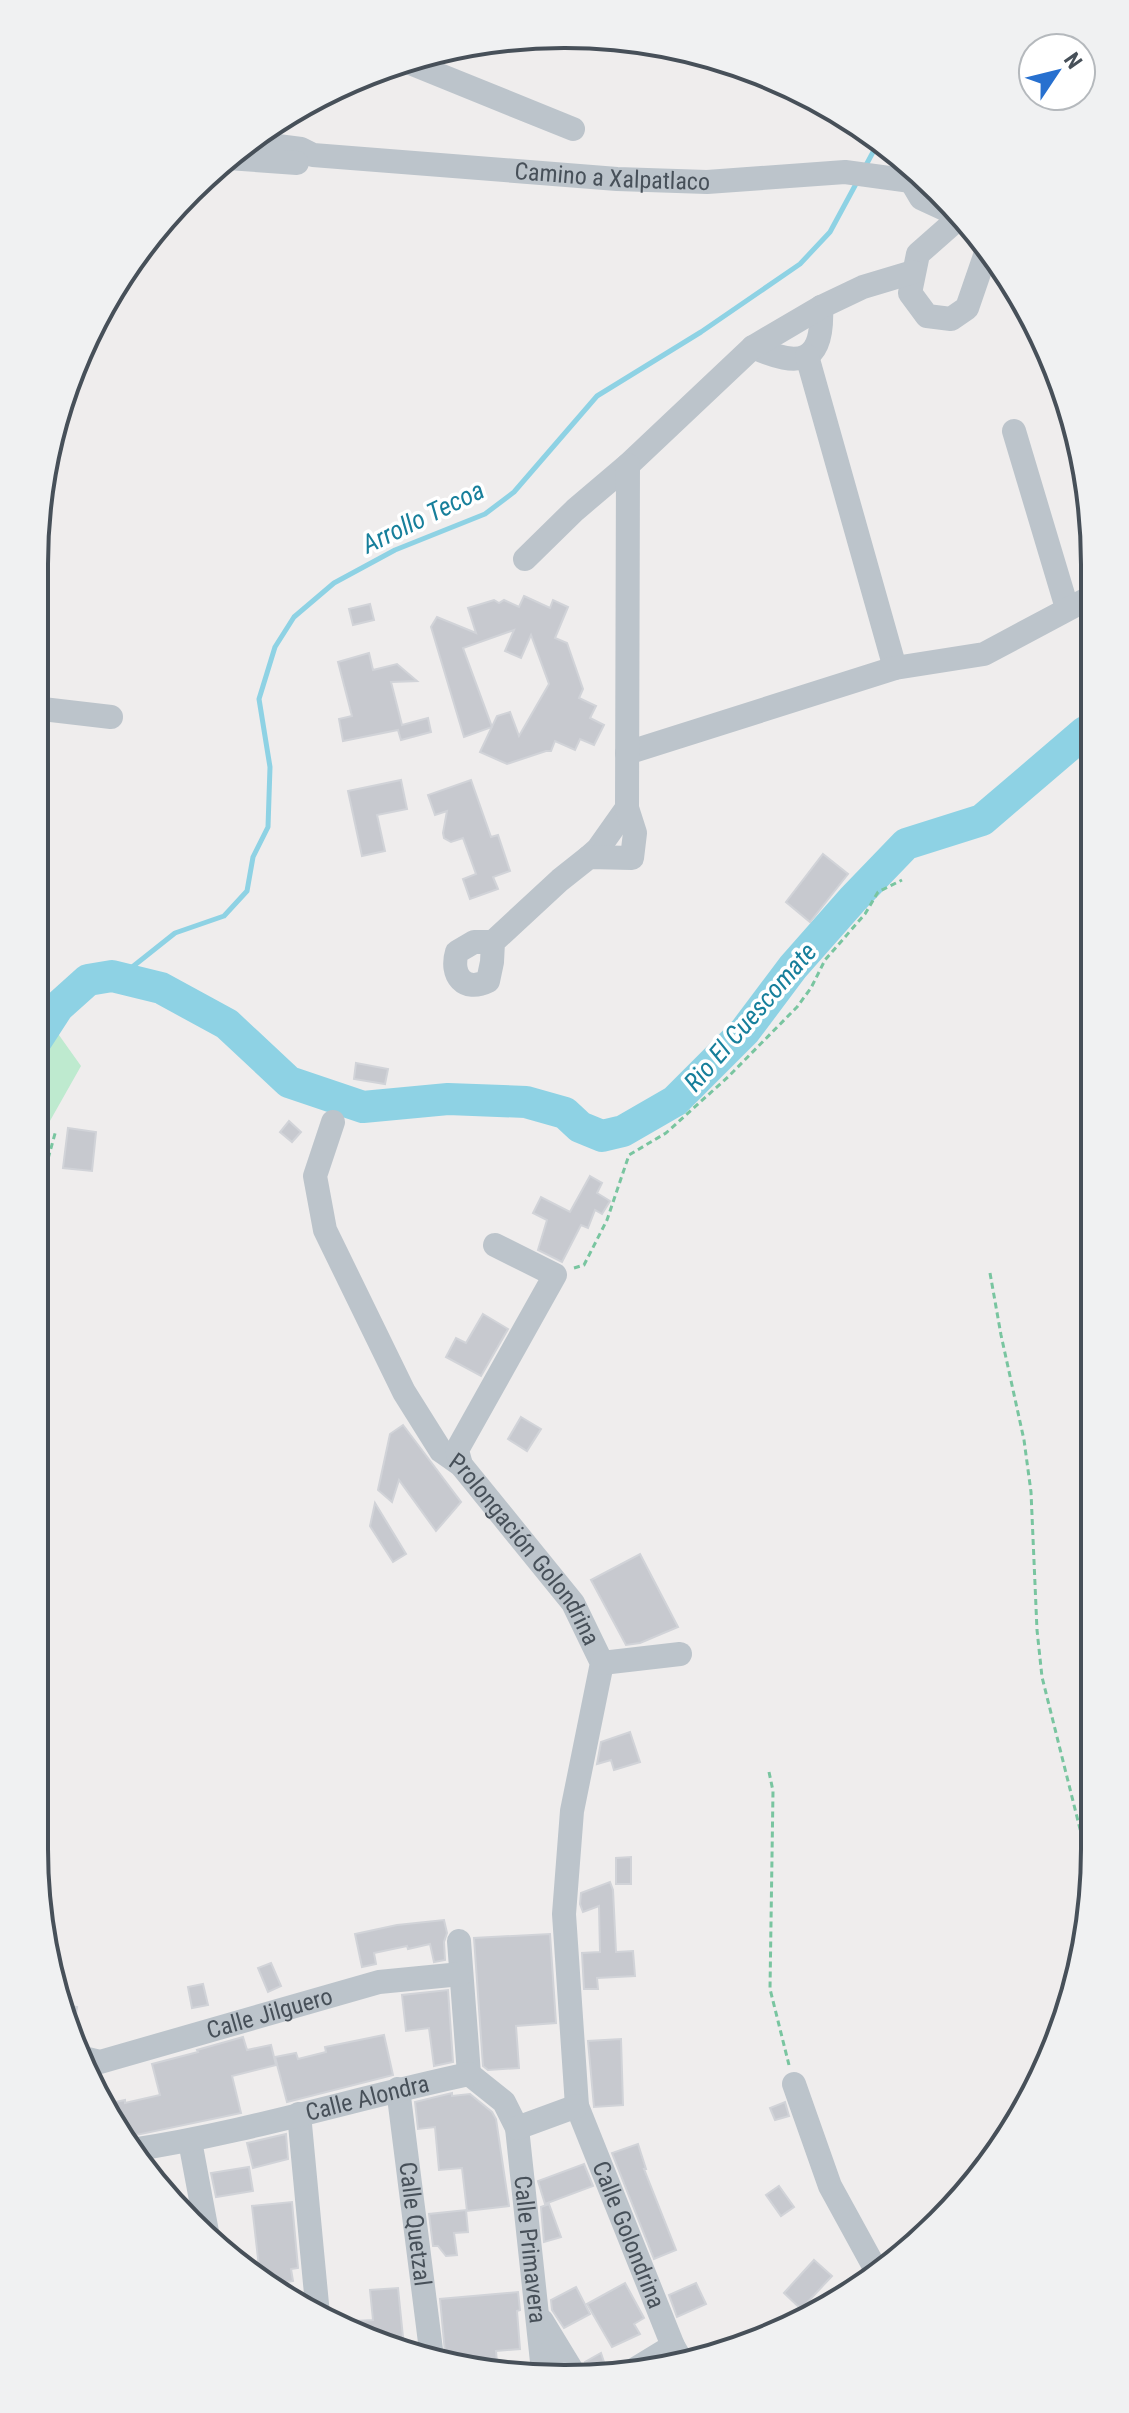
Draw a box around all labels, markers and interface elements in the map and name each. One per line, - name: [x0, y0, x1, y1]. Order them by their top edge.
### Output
- north arrow: [1017, 32, 1097, 112]
- text: N: [1059, 48, 1087, 74]
- street label: Camino a Xalpatlaco: [514, 157, 710, 196]
- water label: Arrollo Tecoa: [356, 475, 489, 560]
- water label: Rio El Cuescomate: [678, 937, 822, 1097]
- street label: Prolongación Golondrina: [444, 1447, 605, 1650]
- street label: Calle Jilguero: [204, 1982, 336, 2045]
- street label: Calle Alondra: [303, 2069, 432, 2127]
- street label: Calle Golondrina: [587, 2157, 671, 2313]
- street label: Calle Quetzal: [393, 2160, 437, 2288]
- street label: Calle Primavera: [508, 2174, 552, 2325]

